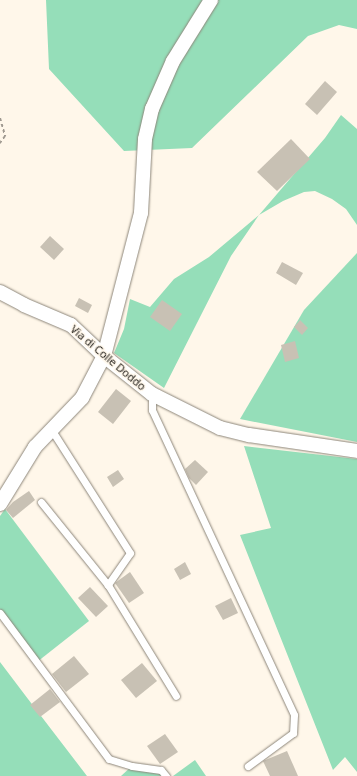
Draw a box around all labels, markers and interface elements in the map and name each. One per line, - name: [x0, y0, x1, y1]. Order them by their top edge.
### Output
- street label: Via di Colle Doddo: [68, 323, 148, 393]

